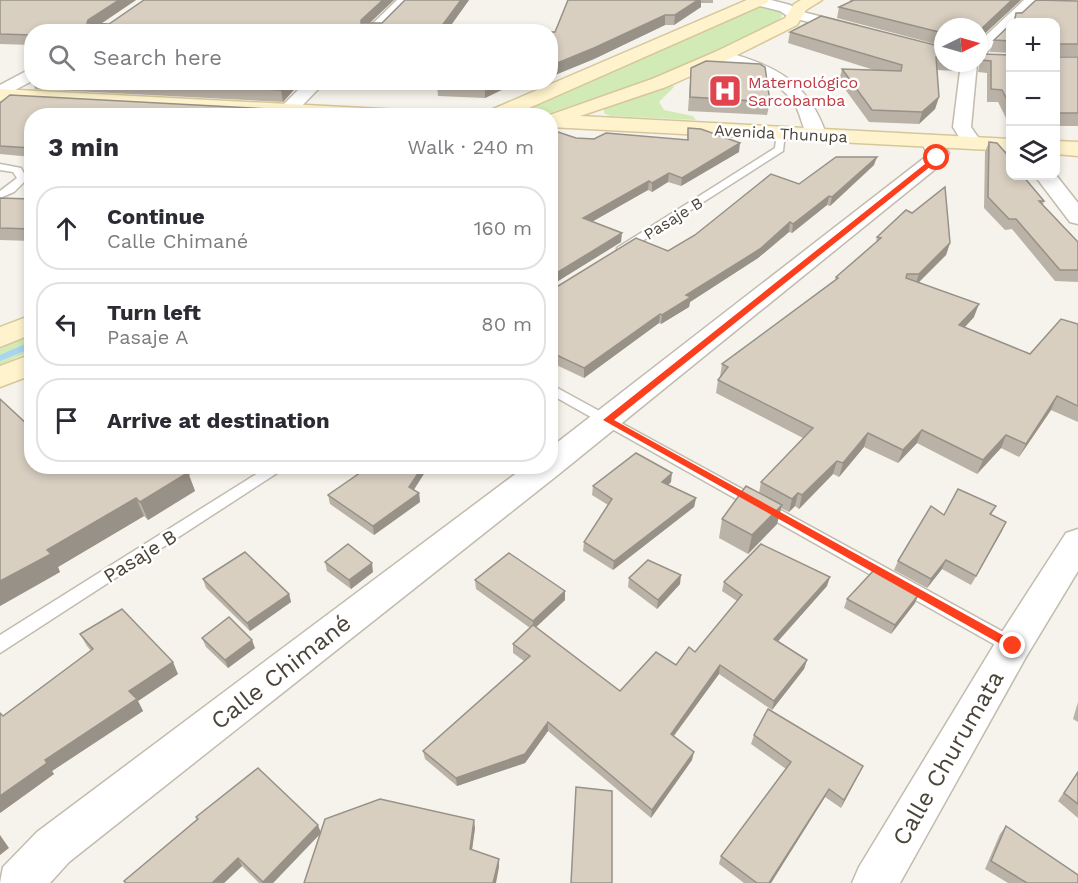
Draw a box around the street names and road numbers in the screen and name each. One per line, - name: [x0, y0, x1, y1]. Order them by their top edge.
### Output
- street label: Avenida Thunupa: [714, 121, 848, 146]
- street label: Pasaje B: [640, 193, 706, 244]
- street label: Pasaje B: [99, 524, 181, 588]
- street label: Calle Chimané: [206, 609, 356, 735]
- street label: Calle Churumata: [887, 666, 1009, 850]

